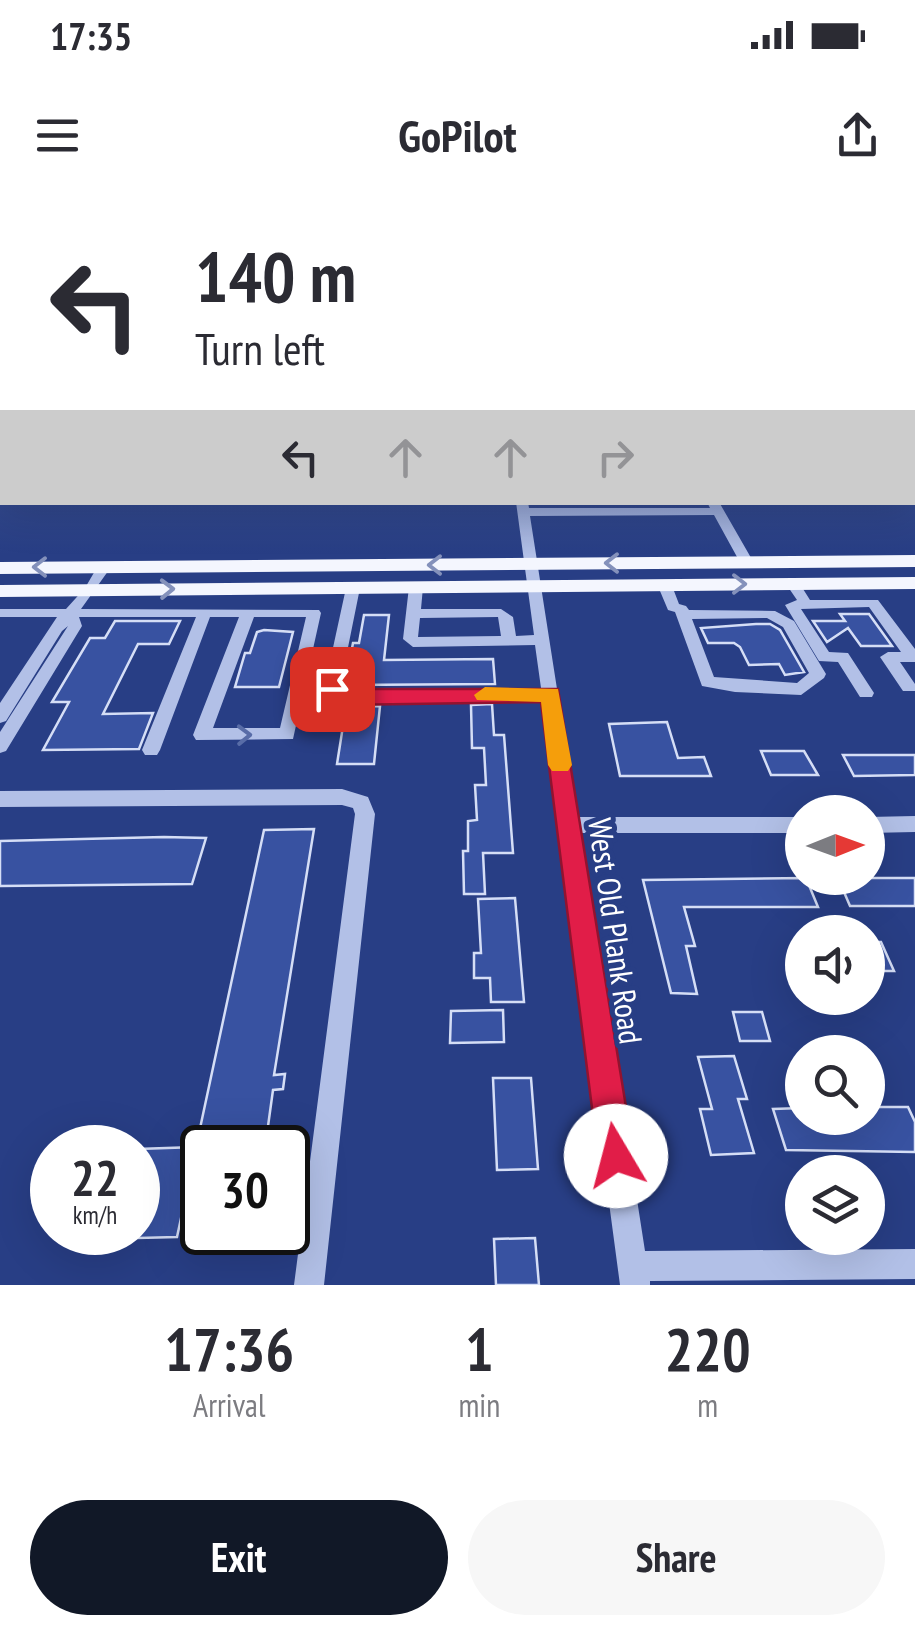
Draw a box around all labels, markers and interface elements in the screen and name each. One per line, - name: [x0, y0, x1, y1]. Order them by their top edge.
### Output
- text: 17:35: [50, 11, 132, 60]
- text: GoPilot: [398, 106, 517, 164]
- icon: menu: [30, 108, 85, 163]
- icon: share: [830, 108, 885, 163]
- text: 140 m: [195, 231, 356, 321]
- icon: left: [30, 240, 160, 370]
- text: Turn left: [195, 319, 325, 377]
- icon: left: [273, 430, 328, 485]
- icon: ahead: [378, 430, 433, 485]
- icon: ahead: [483, 430, 538, 485]
- icon: right: [588, 430, 643, 485]
- one-way arrow: [604, 553, 620, 574]
- one-way arrow: [426, 554, 442, 576]
- one-way arrow: [31, 557, 47, 578]
- one-way arrow: [732, 574, 748, 595]
- one-way arrow: [160, 579, 176, 600]
- pin: [290, 647, 375, 732]
- icon: arrive: [305, 662, 360, 717]
- one-way arrow: [237, 724, 253, 745]
- north arrow: [785, 795, 885, 895]
- map controls: [785, 795, 885, 1255]
- street label: West Old Plank Road: [579, 815, 653, 1047]
- button: sound: [785, 915, 885, 1015]
- button: search: [785, 1035, 885, 1135]
- position arrow: [564, 1104, 668, 1208]
- speed limit sign: 30: [180, 1125, 310, 1255]
- text: 22: [71, 1145, 119, 1210]
- button: layers: [785, 1155, 885, 1255]
- text: km/h: [73, 1199, 117, 1231]
- text: 17:36: [164, 1310, 294, 1388]
- text: 1: [465, 1310, 494, 1388]
- text: 220: [665, 1310, 751, 1388]
- text: Arrival: [193, 1384, 265, 1426]
- text: min: [458, 1384, 500, 1426]
- text: m: [697, 1384, 718, 1426]
- button: Exit: [30, 1500, 448, 1615]
- button: Share: [468, 1500, 885, 1615]

